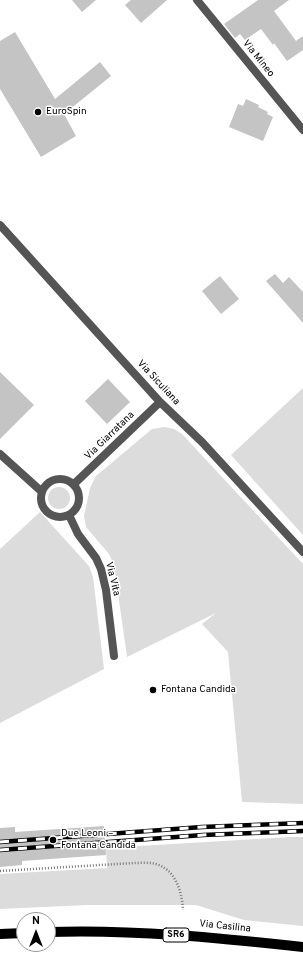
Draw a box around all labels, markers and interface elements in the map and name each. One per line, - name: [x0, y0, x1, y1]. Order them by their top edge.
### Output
- street label: Via Mineo: [239, 38, 277, 80]
- place label: EuroSpin: [46, 106, 87, 118]
- marker: EuroSpin: [33, 107, 43, 117]
- street label: Via Siculiana: [134, 358, 182, 408]
- street label: Via Giarratana: [83, 409, 137, 463]
- street label: Via Vita: [102, 561, 122, 597]
- place label: Fontana Candida: [161, 684, 236, 696]
- marker: Fontana Candida: [148, 685, 158, 695]
- place label: Due Leoni – Fontana Candida: [61, 828, 136, 852]
- marker: Due Leoni – Fontana Candida: [48, 835, 58, 845]
- north arrow: [16, 912, 56, 952]
- text: N: [32, 914, 40, 928]
- street label: Via Casilina: [199, 918, 251, 936]
- road number: SR6: [163, 928, 189, 942]

